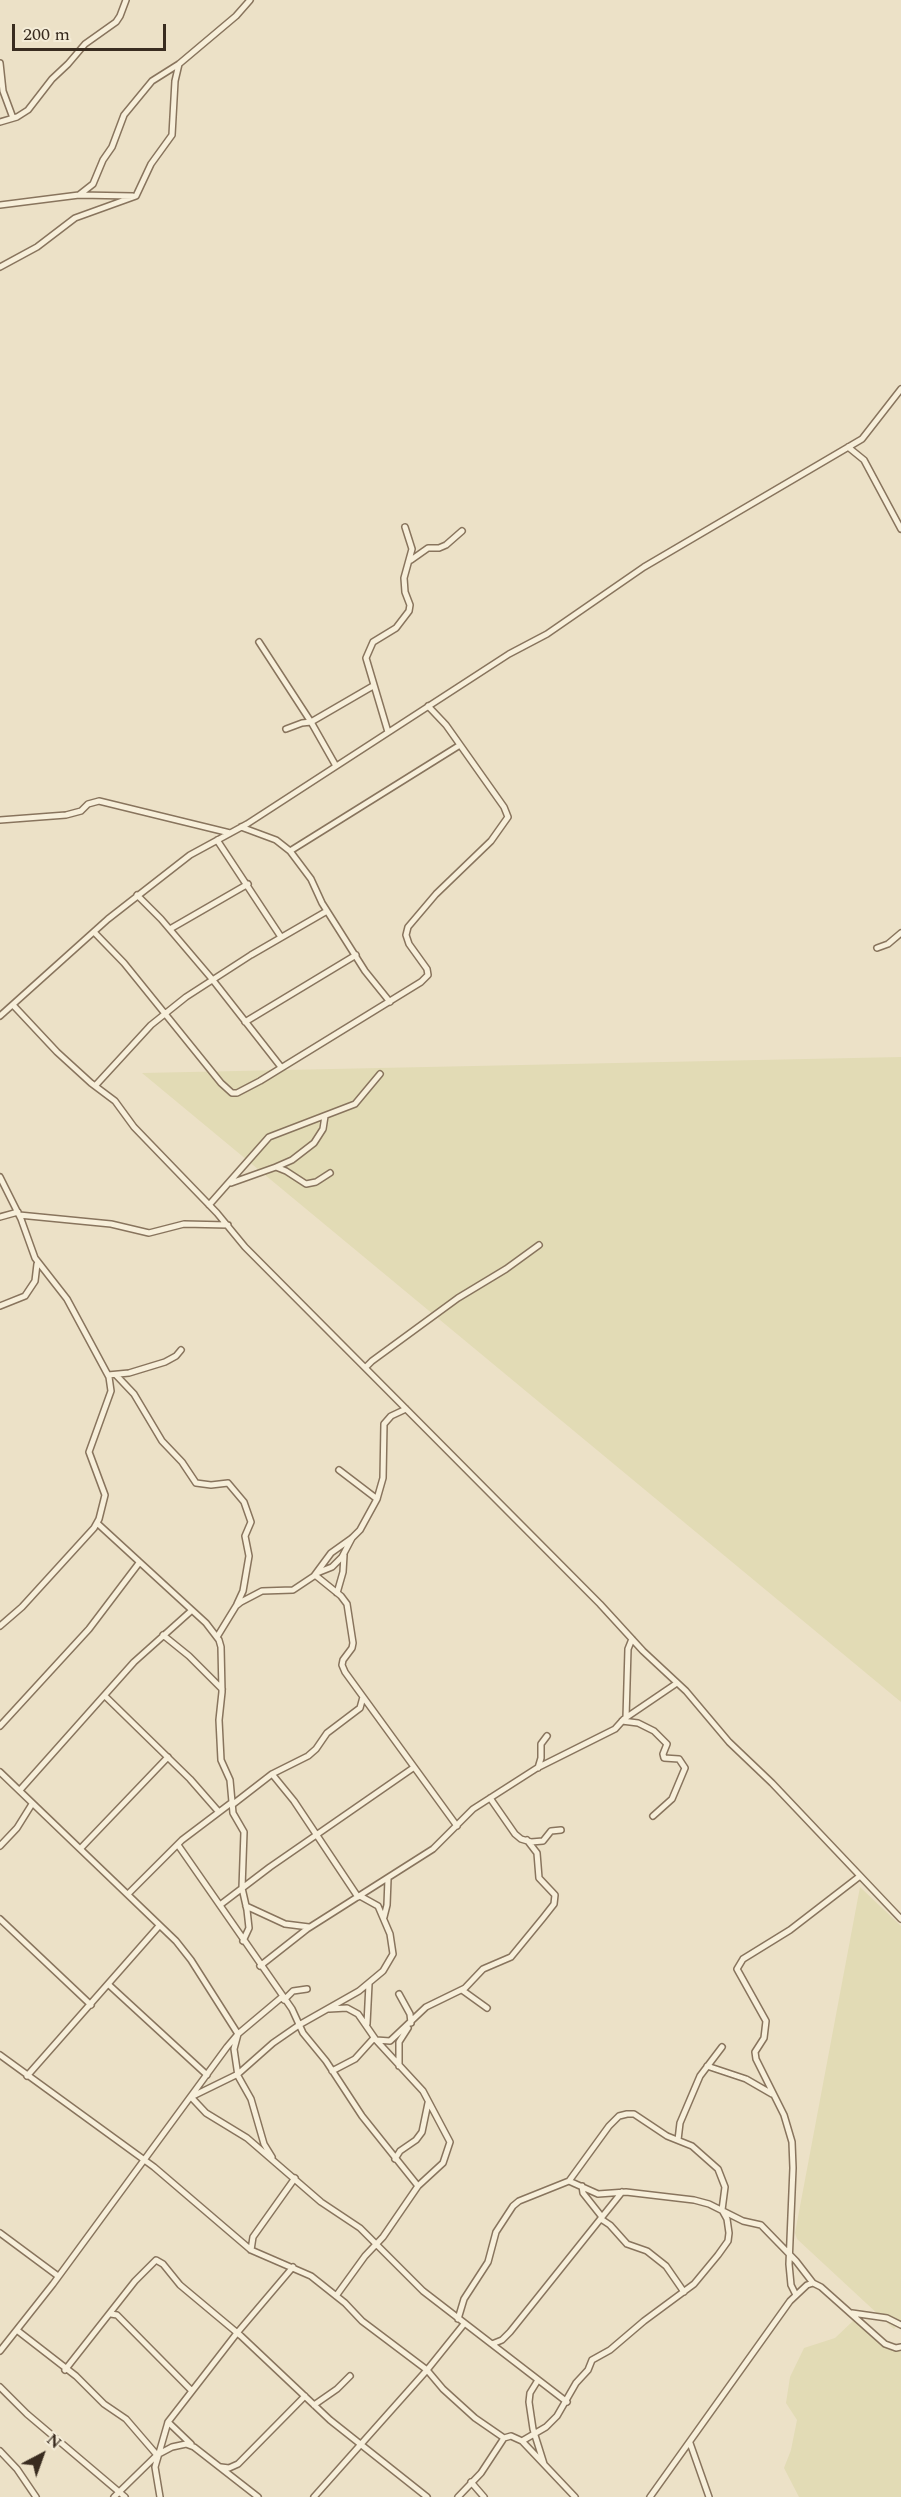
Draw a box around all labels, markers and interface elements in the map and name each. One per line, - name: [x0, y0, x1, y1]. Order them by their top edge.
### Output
- scale bar: [15, 12, 170, 50]
- text: 200 m: [23, 21, 70, 48]
- north arrow: [12, 2425, 72, 2485]
- text: N: [41, 2428, 67, 2455]

